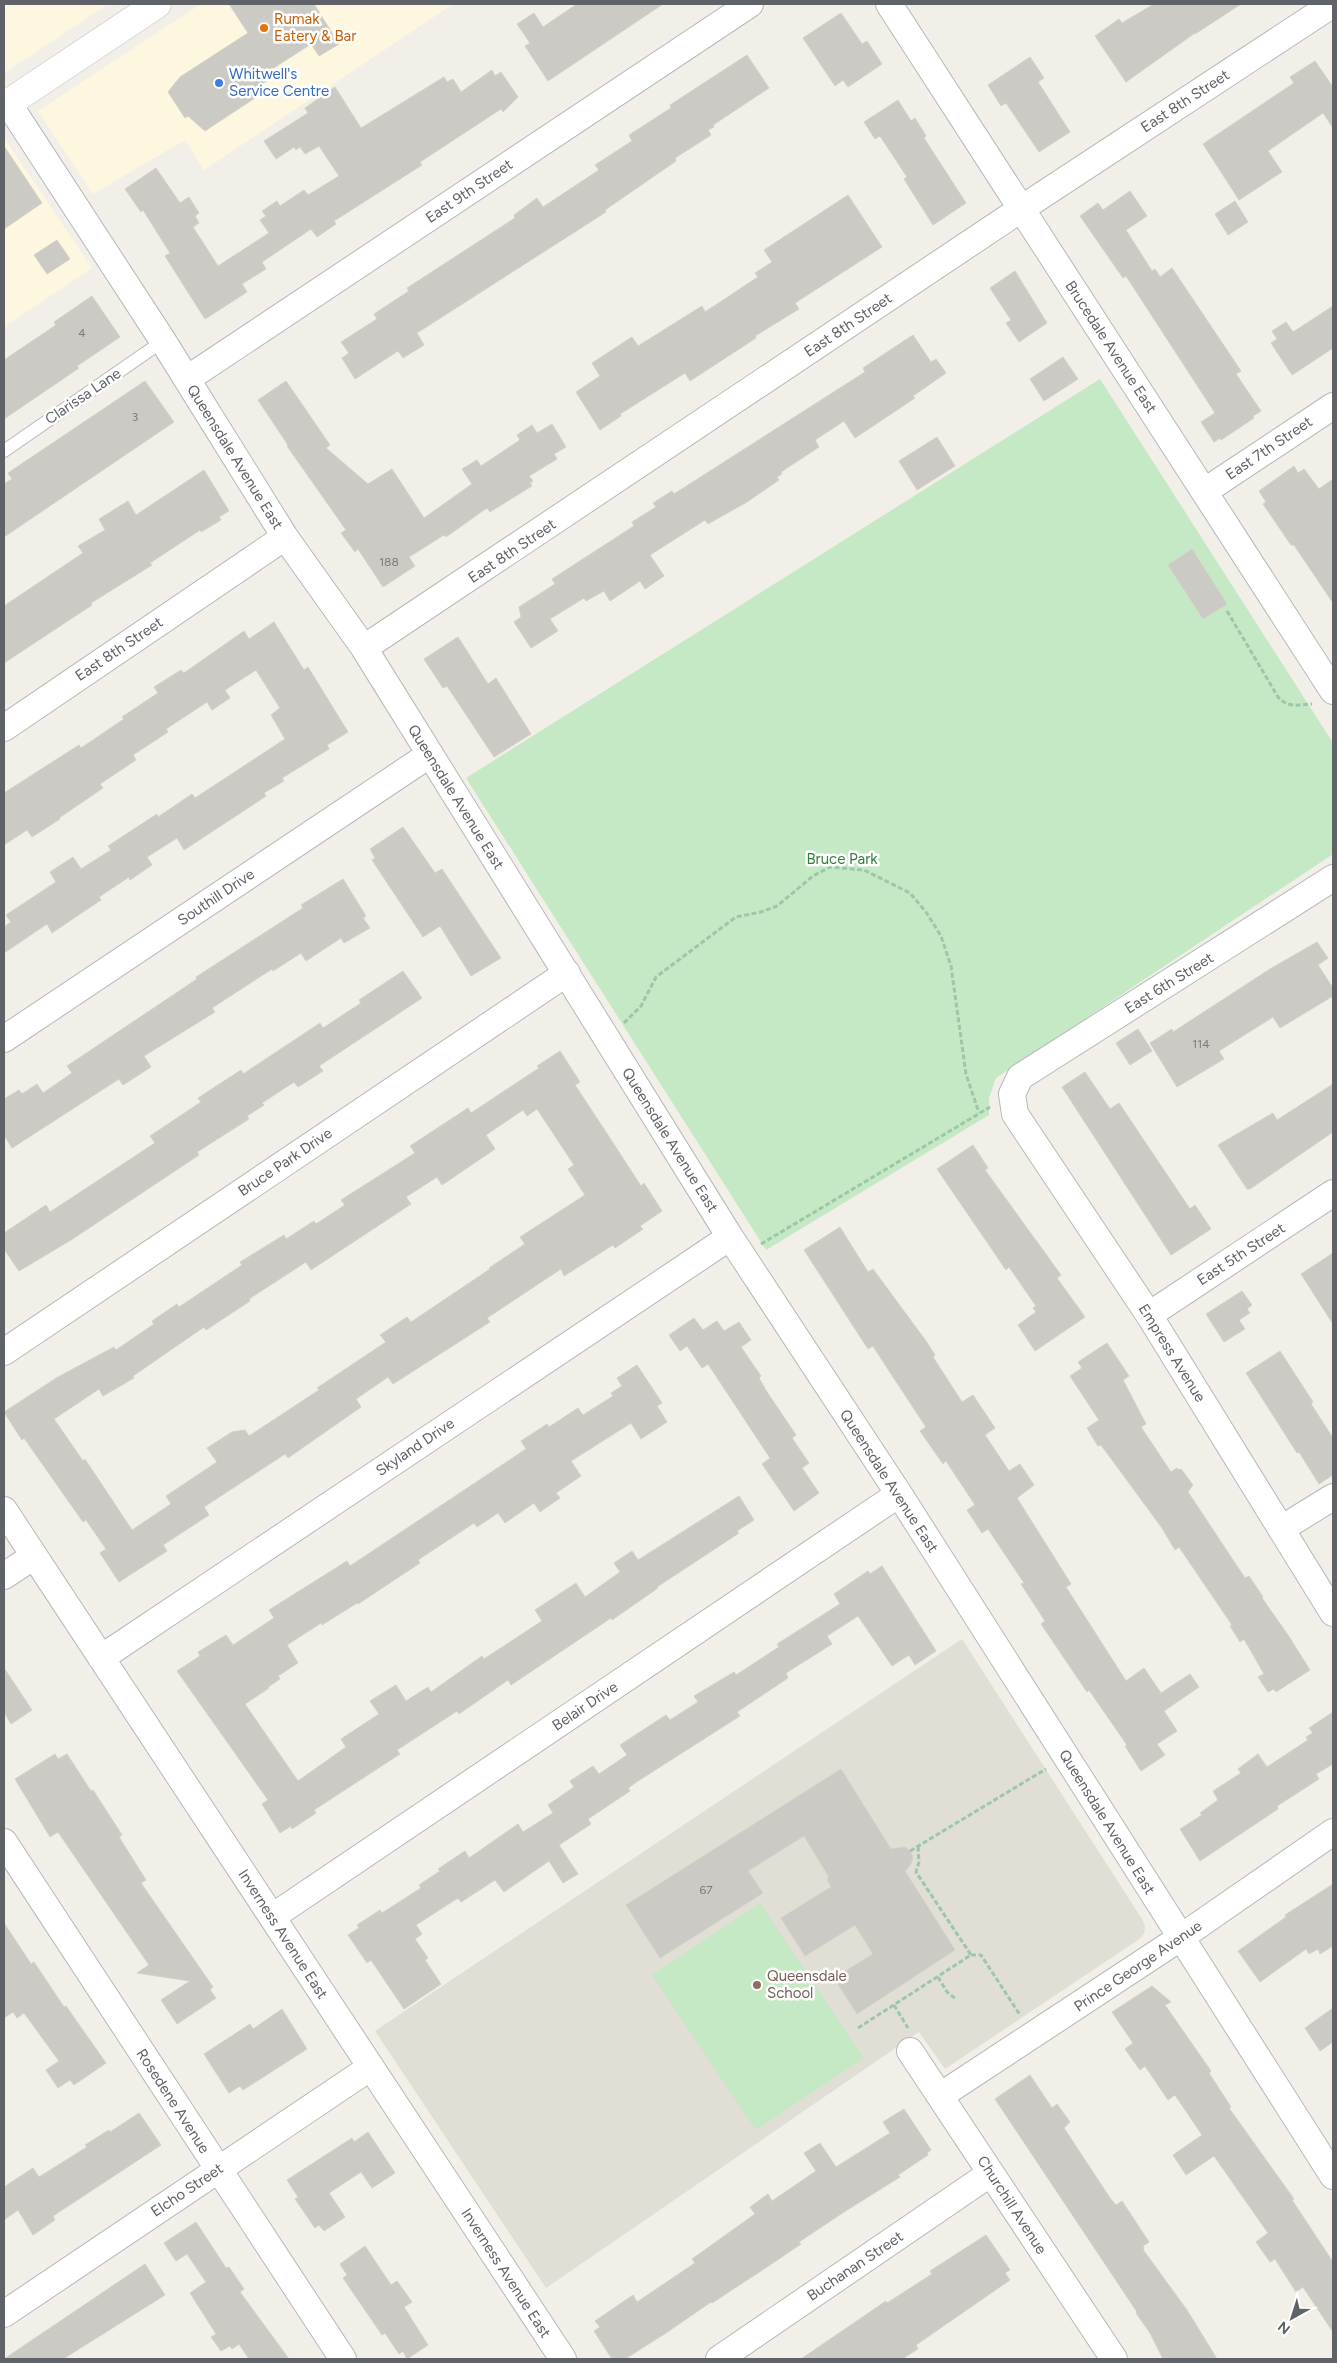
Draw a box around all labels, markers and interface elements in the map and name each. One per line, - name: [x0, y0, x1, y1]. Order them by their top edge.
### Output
- place label: Rumak Eatery & Bar: [274, 10, 356, 45]
- marker: Rumak Eatery & Bar: [258, 22, 270, 34]
- place label: Whitwell's Service Centre: [229, 65, 329, 100]
- street label: East 8th Street: [1137, 66, 1233, 136]
- marker: Whitwell's Service Centre: [213, 77, 225, 89]
- street label: East 9th Street: [422, 155, 516, 227]
- street label: Brucedale Avenue East: [1061, 277, 1161, 417]
- street label: East 8th Street: [801, 289, 896, 361]
- house number: 4: [78, 326, 86, 340]
- street label: Clarissa Lane: [42, 364, 124, 428]
- street label: Queensdale Avenue East: [183, 381, 287, 533]
- house number: 3: [132, 410, 138, 424]
- street label: East 7th Street: [1222, 412, 1316, 484]
- street label: East 8th Street: [465, 515, 560, 587]
- house number: 188: [379, 555, 399, 569]
- street label: East 8th Street: [72, 613, 167, 685]
- street label: Queensdale Avenue East: [404, 721, 508, 873]
- park label: Bruce Park: [806, 850, 878, 868]
- street label: Southill Drive: [174, 865, 258, 929]
- street label: East 6th Street: [1121, 948, 1217, 1017]
- house number: 114: [1192, 1037, 1210, 1051]
- street label: Queensdale Avenue East: [618, 1064, 722, 1216]
- street label: Bruce Park Drive: [235, 1124, 335, 1200]
- street label: East 5th Street: [1194, 1219, 1289, 1289]
- street label: Empress Avenue: [1135, 1301, 1209, 1405]
- street label: Queensdale Avenue East: [836, 1406, 942, 1556]
- street label: Skyland Drive: [372, 1414, 458, 1480]
- street label: Belair Drive: [549, 1677, 621, 1735]
- street label: Queensdale Avenue East: [1055, 1746, 1159, 1898]
- street label: Inverness Avenue East: [234, 1866, 332, 2003]
- house number: 67: [699, 1883, 713, 1897]
- street label: Prince George Avenue: [1071, 1917, 1205, 2015]
- place label: Queensdale School: [767, 1967, 847, 2002]
- marker: Queensdale School: [751, 1979, 763, 1991]
- street label: Rosedene Avenue: [132, 2045, 214, 2157]
- street label: Churchill Avenue: [974, 2152, 1050, 2258]
- street label: Elcho Street: [148, 2159, 227, 2221]
- street label: Inverness Avenue East: [457, 2205, 555, 2342]
- street label: Buchanan Street: [804, 2227, 907, 2305]
- north arrow: [1267, 2293, 1317, 2343]
- text: N: [1275, 2318, 1294, 2338]

